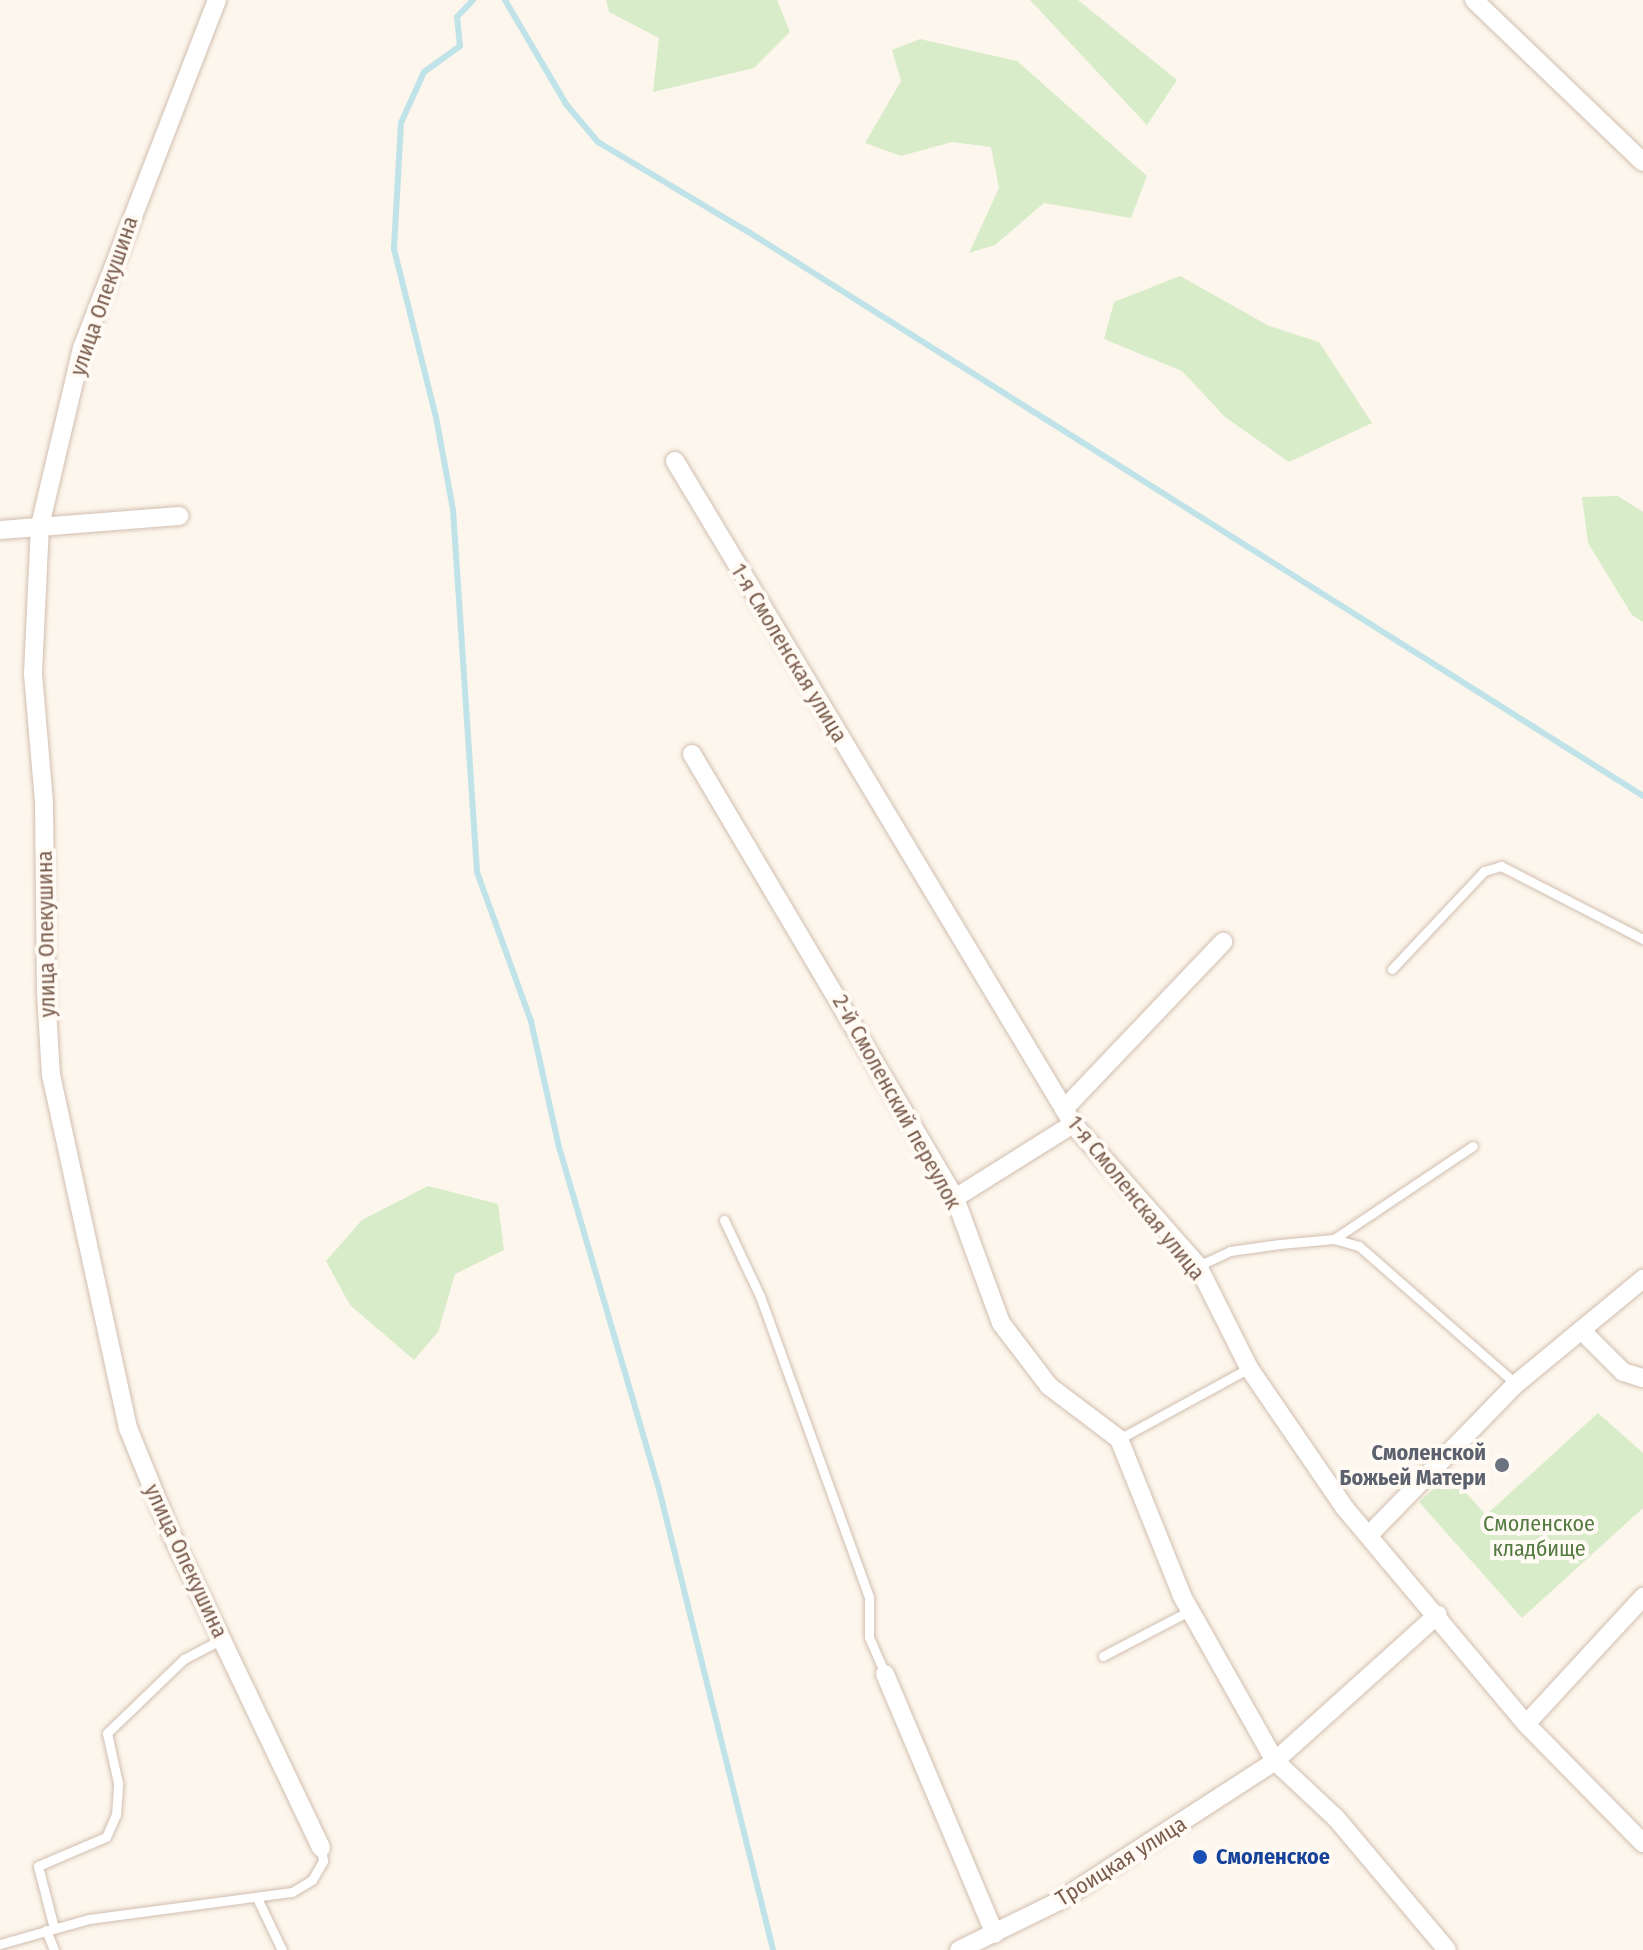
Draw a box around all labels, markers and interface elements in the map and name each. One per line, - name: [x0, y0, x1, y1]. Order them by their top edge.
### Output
- street label: улица Опекушина: [64, 213, 144, 379]
- street label: 1-я Смоленская улица: [725, 559, 853, 747]
- street label: улица Опекушина: [31, 850, 61, 1018]
- street label: 2-й Смоленский переулок: [827, 990, 967, 1214]
- street label: 1-я Смоленская улица: [1062, 1111, 1210, 1285]
- place label: Смоленской Божьей Матери: [1340, 1439, 1486, 1490]
- marker: Смоленской Божьей Матери: [1493, 1456, 1511, 1474]
- street label: улица Опекушина: [139, 1480, 233, 1642]
- park label: Смоленское кладбище: [1483, 1510, 1595, 1562]
- street label: Троицкая улица: [1051, 1810, 1191, 1912]
- place label: Смоленское: [1216, 1844, 1330, 1870]
- marker: Смоленское: [1191, 1848, 1209, 1866]

